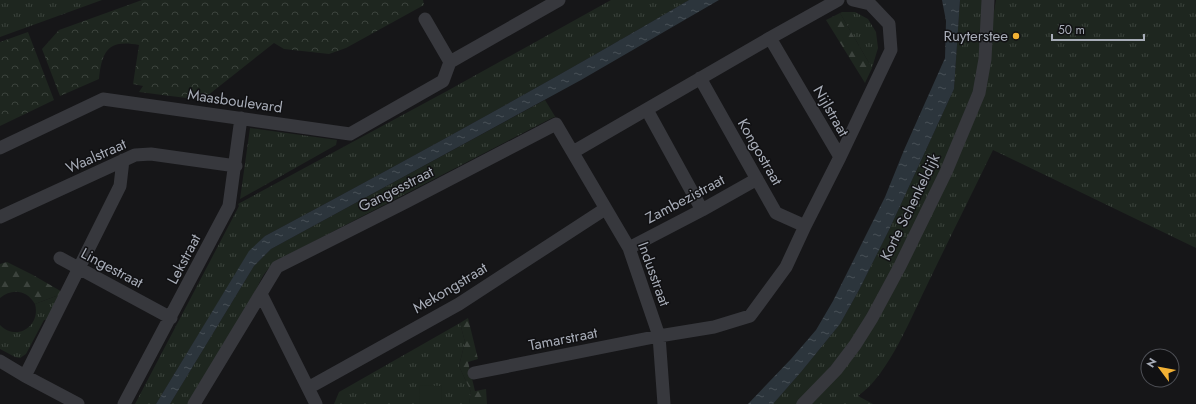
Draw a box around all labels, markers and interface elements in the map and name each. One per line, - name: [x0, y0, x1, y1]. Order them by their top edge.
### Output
- scale bar: [1052, 16, 1144, 42]
- text: 50 m: [1058, 21, 1085, 39]
- place label: Ruyterstee: [944, 25, 1008, 47]
- marker: Ruyterstee: [1011, 31, 1021, 41]
- street label: Nijlstraat: [808, 81, 855, 141]
- street label: Maasboulevard: [186, 83, 284, 119]
- street label: Kongostraat: [732, 115, 788, 190]
- street label: Waalstraat: [62, 133, 130, 179]
- street label: Korte Schenkeldijk: [875, 150, 946, 264]
- street label: Gangesstraat: [355, 160, 438, 217]
- street label: Zambezistraat: [642, 169, 729, 229]
- street label: Lekstraat: [162, 230, 207, 288]
- street label: Indusstraat: [632, 239, 676, 310]
- street label: Lingestraat: [77, 242, 147, 294]
- street label: Mekongstraat: [408, 257, 492, 319]
- street label: Tamarstraat: [527, 321, 600, 356]
- north arrow: [1140, 348, 1180, 388]
- text: N: [1142, 355, 1161, 371]

